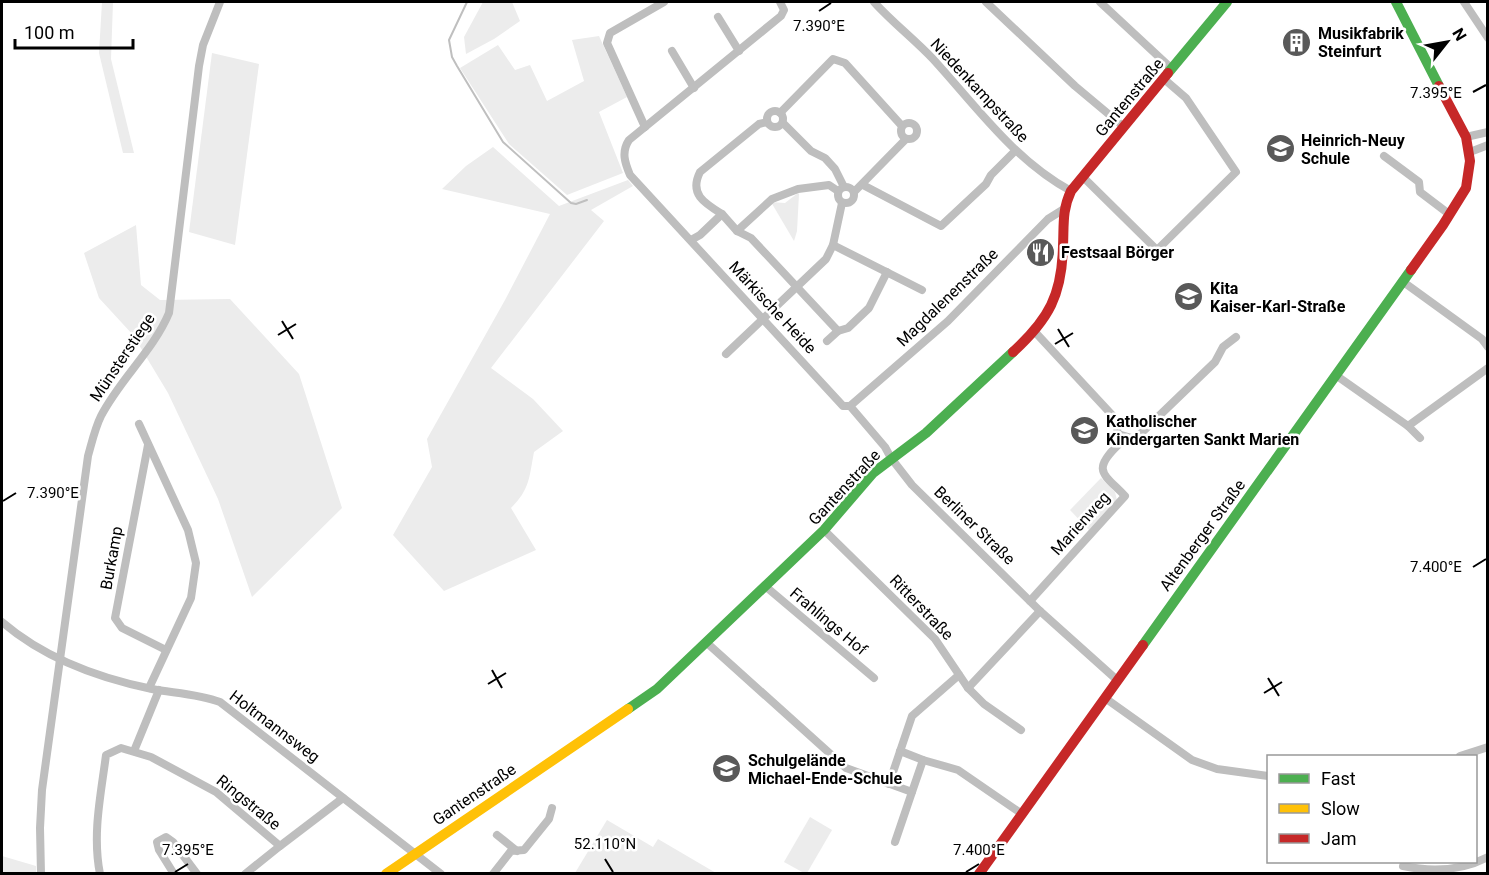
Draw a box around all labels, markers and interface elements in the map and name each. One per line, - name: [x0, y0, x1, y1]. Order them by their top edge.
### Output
- scale bar: [15, 12, 134, 50]
- north arrow: [1417, 12, 1477, 72]
- text: 7.390°E: [793, 17, 845, 35]
- text: 100 m: [24, 22, 75, 43]
- place label: Musikfabrik Steinfurt: [1318, 24, 1404, 61]
- text: N: [1448, 25, 1470, 44]
- building icon: Musikfabrik Steinfurt: [1281, 26, 1313, 58]
- street label: Niedenkampstraße: [927, 34, 1033, 146]
- street label: Gantenstraße: [1091, 54, 1168, 140]
- text: 7.395°E: [1410, 84, 1462, 102]
- place label: Heinrich-Neuy Schule: [1301, 131, 1406, 168]
- school or university icon: Heinrich-Neuy Schule: [1264, 133, 1296, 165]
- restaurant icon: Festsaal Börger: [1024, 236, 1056, 268]
- place label: Festsaal Börger: [1061, 243, 1174, 262]
- street label: Magdalenenstraße: [893, 244, 1002, 350]
- street label: Märkische Heide: [725, 257, 820, 357]
- place label: Kita Kaiser-Karl-Straße: [1210, 279, 1346, 316]
- school or university icon: Kita Kaiser-Karl-Straße: [1173, 281, 1205, 313]
- street label: Münsterstiege: [86, 310, 159, 405]
- place label: Katholischer Kindergarten Sankt Marien: [1106, 412, 1299, 449]
- school or university icon: Katholischer Kindergarten Sankt Marien: [1069, 414, 1101, 446]
- street label: Gantenstraße: [805, 446, 884, 529]
- street label: Altenberger Straße: [1156, 476, 1249, 595]
- street label: Berliner Straße: [930, 482, 1019, 569]
- text: 7.390°E: [27, 484, 79, 502]
- street label: Marienweg: [1047, 488, 1114, 559]
- street label: Burkamp: [97, 525, 126, 591]
- text: 7.400°E: [1410, 558, 1462, 576]
- street label: Ritterstraße: [886, 571, 957, 644]
- street label: Frahlings Hof: [786, 584, 872, 660]
- street label: Holtmannsweg: [226, 686, 323, 766]
- place label: Schulgelände Michael-Ende-Schule: [748, 751, 903, 788]
- school or university icon: Schulgelände Michael-Ende-Schule: [711, 753, 743, 785]
- legend: [1267, 755, 1477, 863]
- street label: Gantenstraße: [429, 760, 520, 829]
- text: Fast: [1321, 768, 1356, 789]
- street label: Ringstraße: [213, 771, 285, 834]
- text: Slow: [1321, 798, 1360, 819]
- text: Jam: [1321, 828, 1357, 849]
- text: 52.110°N: [574, 835, 636, 853]
- text: 7.395°E: [162, 841, 214, 859]
- text: 7.400°E: [953, 841, 1005, 859]

